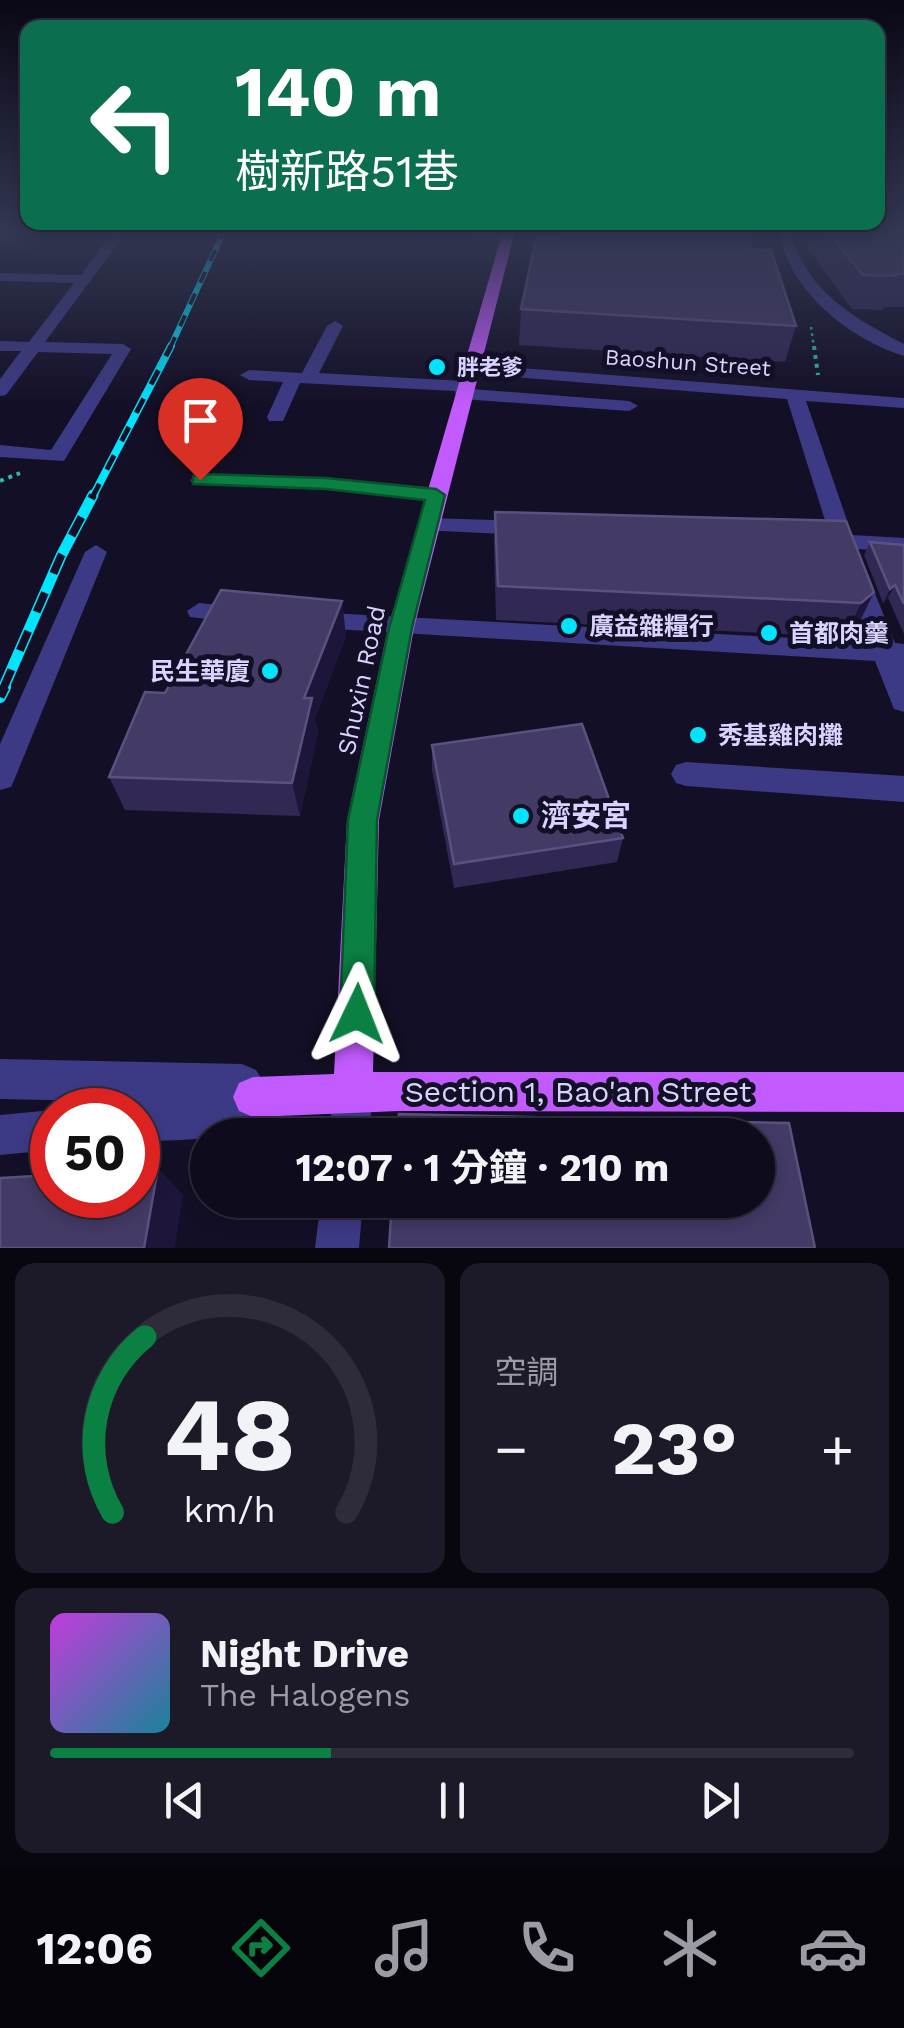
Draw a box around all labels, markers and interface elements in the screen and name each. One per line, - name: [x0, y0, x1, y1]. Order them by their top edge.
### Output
- text: 140 m: [235, 51, 441, 133]
- icon: left: [70, 60, 200, 190]
- text: 樹新路51巷: [235, 145, 459, 198]
- street label: Baoshun Street: [604, 344, 772, 381]
- place label: 胖老爹: [457, 355, 523, 380]
- marker: 胖老爹: [426, 356, 448, 378]
- pin: [158, 378, 243, 481]
- icon: arrive: [173, 393, 228, 448]
- street label: Shuxin Road: [332, 603, 391, 757]
- place label: 廣益雜糧行: [589, 612, 714, 641]
- marker: 廣益雜糧行: [558, 615, 580, 637]
- place label: 首都肉羹: [789, 619, 889, 648]
- marker: 首都肉羹: [758, 622, 780, 644]
- place label: 民生華廈: [150, 657, 250, 686]
- marker: 民生華廈: [259, 660, 281, 682]
- place label: 秀基雞肉攤: [718, 721, 843, 750]
- marker: 秀基雞肉攤: [687, 724, 709, 746]
- place label: 濟安宮: [541, 798, 631, 833]
- marker: 濟安宮: [510, 805, 532, 827]
- position arrow: [305, 962, 409, 1066]
- street label: Section 1, Bao'an Street: [405, 1074, 752, 1109]
- speed limit sign: 50: [30, 1088, 160, 1218]
- text: 12:07 · 1 分鐘 · 210 m: [296, 1146, 669, 1190]
- text: 空調: [495, 1353, 559, 1391]
- text: 48: [164, 1373, 296, 1495]
- text: 23°: [611, 1404, 737, 1492]
- text: −: [495, 1417, 528, 1481]
- text: +: [821, 1417, 854, 1481]
- text: km/h: [184, 1489, 276, 1531]
- text: Night Drive: [200, 1632, 409, 1676]
- text: The Halogens: [200, 1676, 410, 1714]
- icon: previous: [157, 1773, 212, 1828]
- icon: pause: [425, 1773, 480, 1828]
- icon: next: [693, 1773, 748, 1828]
- icon: directions: [226, 1913, 296, 1983]
- icon: music: [369, 1913, 439, 1983]
- icon: phone: [512, 1913, 582, 1983]
- icon: climate: [655, 1913, 725, 1983]
- icon: car: [798, 1913, 868, 1983]
- text: 12:06: [36, 1922, 153, 1975]

